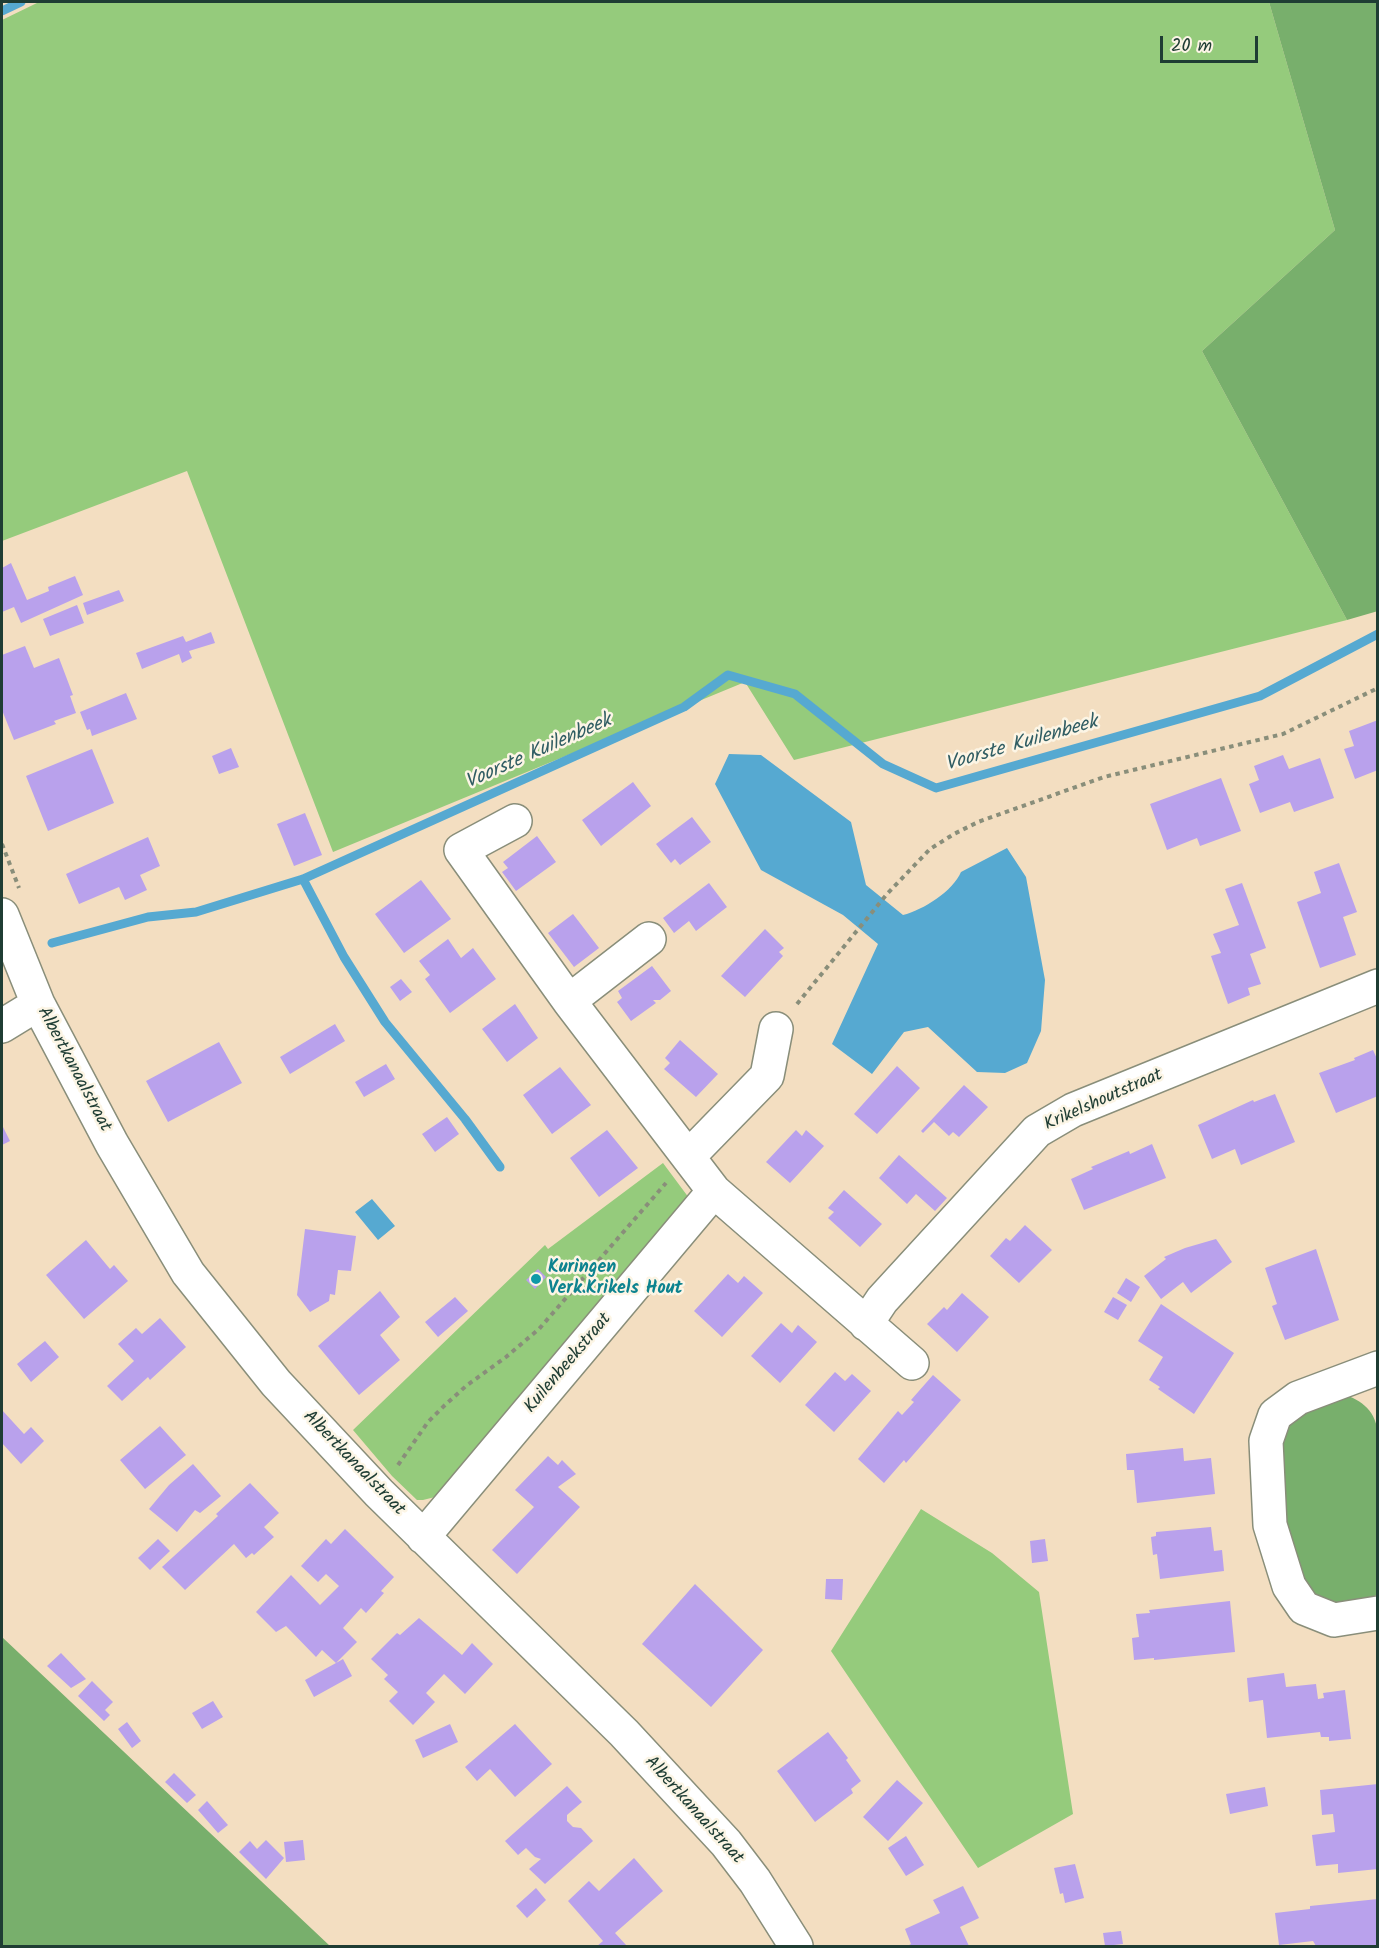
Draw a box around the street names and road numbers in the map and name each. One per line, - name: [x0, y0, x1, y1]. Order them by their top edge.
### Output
- street label: Albertkanaalstraat: [31, 1004, 115, 1136]
- street label: Krikelshoutstraat: [1041, 1065, 1167, 1137]
- street label: Kuilenbeekstraat: [521, 1309, 617, 1419]
- street label: Albertkanaalstraat: [297, 1407, 409, 1521]
- street label: Albertkanaalstraat: [639, 1752, 747, 1870]

